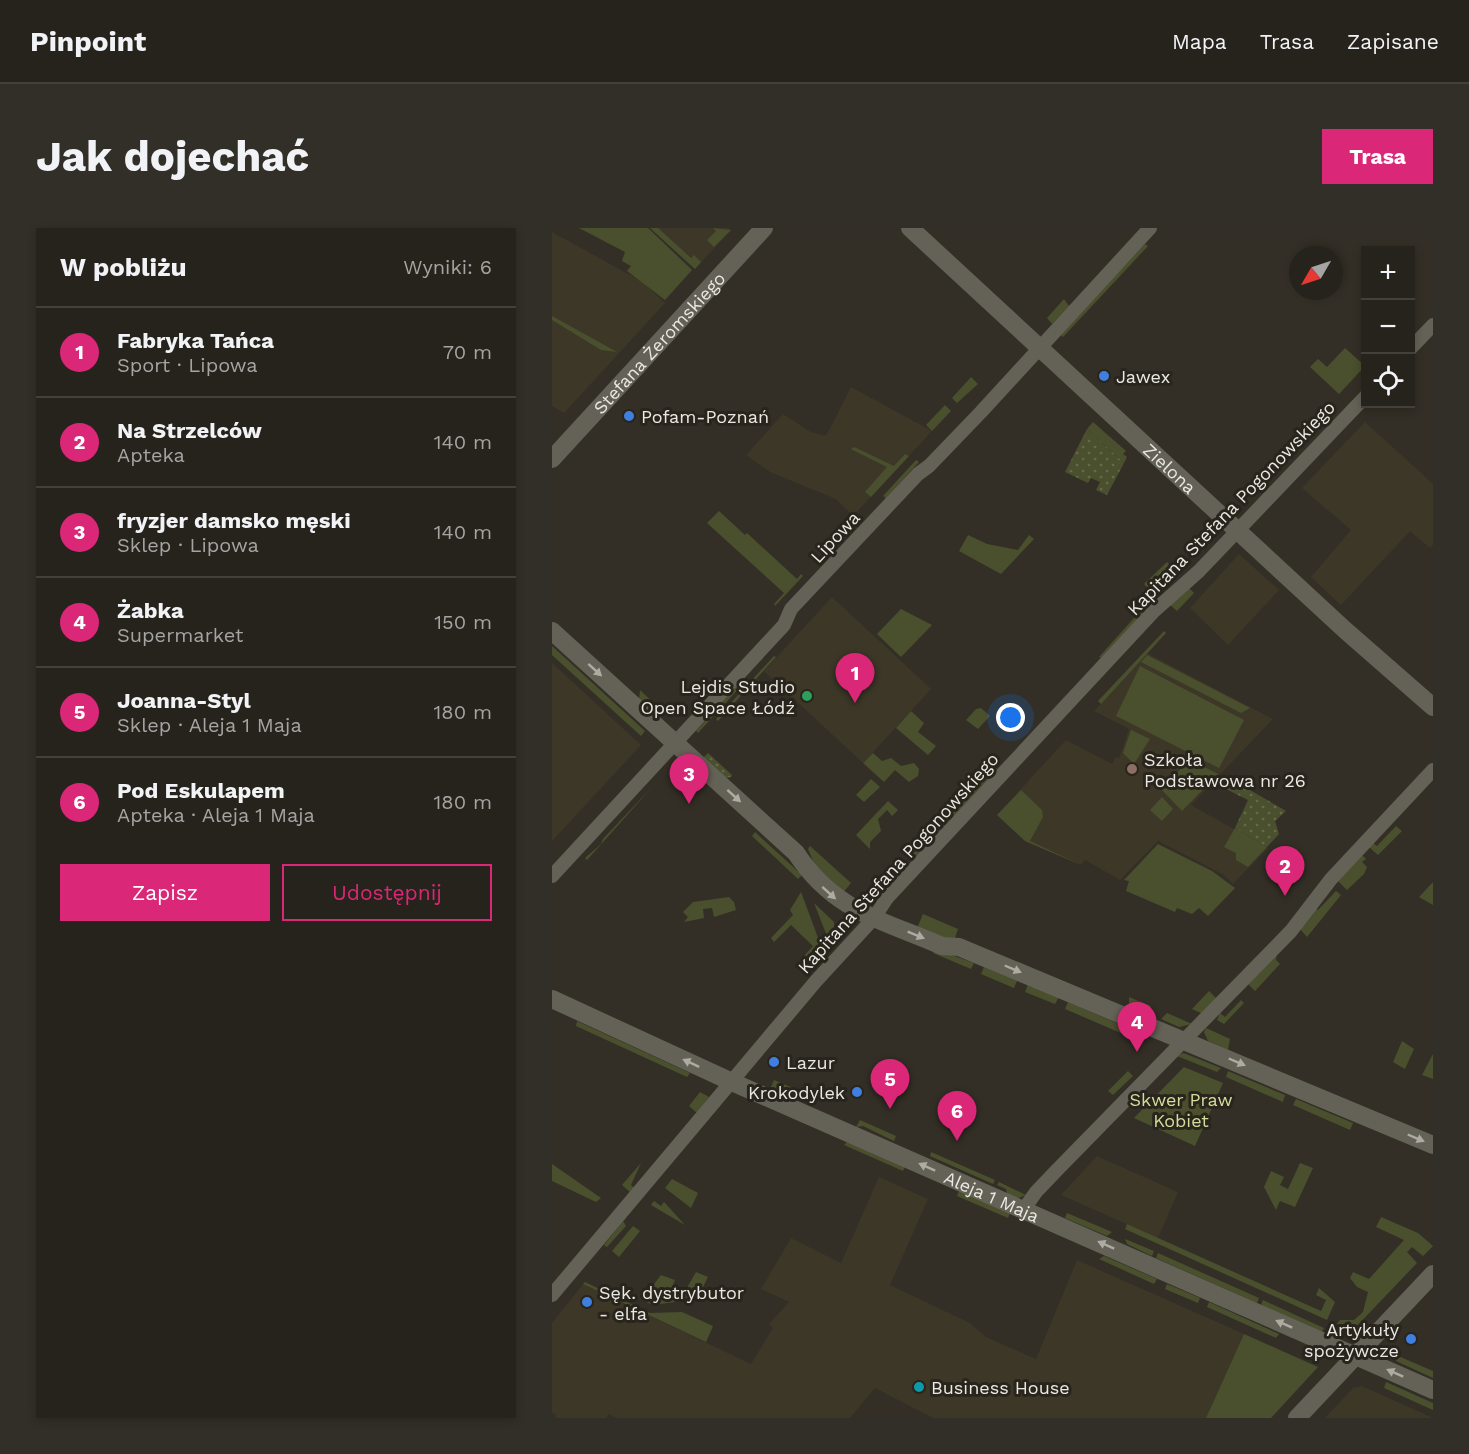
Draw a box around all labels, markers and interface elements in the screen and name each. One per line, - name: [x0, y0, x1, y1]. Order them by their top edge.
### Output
- text: Pinpoint: [30, 25, 146, 58]
- text: Mapa: [1172, 29, 1227, 54]
- text: Trasa: [1260, 29, 1314, 54]
- text: Zapisane: [1347, 29, 1439, 54]
- button: Trasa: [1322, 129, 1433, 184]
- text: Jak dojechać: [36, 132, 309, 181]
- north arrow: [1289, 246, 1343, 300]
- map controls: [1361, 246, 1415, 408]
- button: +: [1361, 246, 1415, 300]
- text: W pobliżu: [60, 252, 187, 282]
- text: Wyniki: 6: [403, 255, 492, 279]
- street label: Stefana Żeromskiego: [589, 267, 729, 418]
- button: −: [1361, 300, 1415, 354]
- text: Fabryka Tańca: [117, 328, 274, 353]
- text: 1: [75, 340, 84, 364]
- text: 70 m: [443, 340, 492, 364]
- text: Sport · Lipowa: [117, 353, 258, 377]
- button: locate: [1361, 354, 1415, 408]
- place label: Jawex: [1116, 366, 1170, 387]
- marker: Jawex: [1097, 369, 1111, 383]
- street label: Kapitana Stefana Pogonowskiego: [1123, 397, 1339, 619]
- place label: Pofam-Poznań: [641, 406, 769, 427]
- marker: Pofam-Poznań: [622, 409, 636, 423]
- text: Na Strzelców: [117, 418, 262, 443]
- text: 2: [74, 430, 85, 454]
- text: 140 m: [434, 430, 492, 454]
- street label: Zielona: [1139, 439, 1201, 498]
- text: Apteka: [117, 443, 185, 467]
- street label: Lipowa: [806, 507, 864, 567]
- text: fryzjer damsko męski: [117, 508, 351, 533]
- text: 3: [74, 520, 85, 544]
- text: 140 m: [434, 520, 492, 544]
- text: Sklep · Lipowa: [117, 533, 259, 557]
- text: Żabka: [117, 598, 184, 623]
- text: 4: [73, 610, 86, 634]
- text: 150 m: [434, 610, 492, 634]
- text: Supermarket: [117, 623, 243, 647]
- pin: 1: [836, 654, 874, 703]
- one-way arrow: [587, 663, 602, 676]
- place label: Lejdis Studio Open Space Łódź: [640, 676, 795, 718]
- text: Joanna-Styl: [117, 688, 251, 713]
- marker: Lejdis Studio Open Space Łódź: [800, 689, 814, 703]
- text: 5: [74, 700, 85, 724]
- text: 180 m: [434, 700, 492, 724]
- your location: [996, 703, 1025, 732]
- text: Sklep · Aleja 1 Maja: [117, 713, 302, 737]
- street label: Kapitana Stefana Pogonowskiego: [793, 748, 1003, 978]
- place label: Szkoła Podstawowa nr 26: [1144, 749, 1306, 791]
- pin: 3: [670, 754, 708, 804]
- marker: Szkoła Podstawowa nr 26: [1125, 762, 1139, 776]
- text: Pod Eskulapem: [117, 778, 285, 803]
- one-way arrow: [727, 789, 741, 803]
- text: 6: [73, 790, 86, 814]
- text: 180 m: [434, 790, 492, 814]
- text: Apteka · Aleja 1 Maja: [117, 803, 315, 827]
- pin: 2: [1266, 846, 1304, 896]
- button: Zapisz: [60, 864, 270, 921]
- button: Udostępnij: [282, 864, 492, 921]
- one-way arrow: [822, 885, 836, 899]
- one-way arrow: [907, 931, 925, 940]
- one-way arrow: [1004, 965, 1022, 974]
- pin: 4: [1118, 1002, 1156, 1052]
- place label: Lazur: [786, 1052, 835, 1073]
- marker: Lazur: [767, 1055, 781, 1069]
- one-way arrow: [682, 1058, 700, 1068]
- one-way arrow: [1228, 1058, 1246, 1067]
- pin: 5: [870, 1060, 910, 1109]
- place label: Krokodylek: [748, 1082, 845, 1103]
- marker: Krokodylek: [850, 1085, 864, 1099]
- park label: Skwer Praw Kobiet: [1129, 1089, 1233, 1131]
- pin: 6: [938, 1092, 976, 1141]
- one-way arrow: [1408, 1133, 1426, 1143]
- one-way arrow: [918, 1162, 936, 1171]
- street label: Aleja 1 Maja: [941, 1166, 1043, 1226]
- one-way arrow: [1096, 1240, 1114, 1250]
- place label: Sęk. dystrybutor - elfa: [599, 1282, 744, 1324]
- marker: Sęk. dystrybutor - elfa: [580, 1295, 594, 1309]
- one-way arrow: [1275, 1319, 1293, 1329]
- place label: Artykuły spożywcze: [1304, 1319, 1400, 1361]
- marker: Artykuły spożywcze: [1404, 1332, 1418, 1346]
- one-way arrow: [1386, 1368, 1404, 1377]
- place label: Business House: [931, 1377, 1070, 1398]
- marker: Business House: [912, 1380, 926, 1394]

